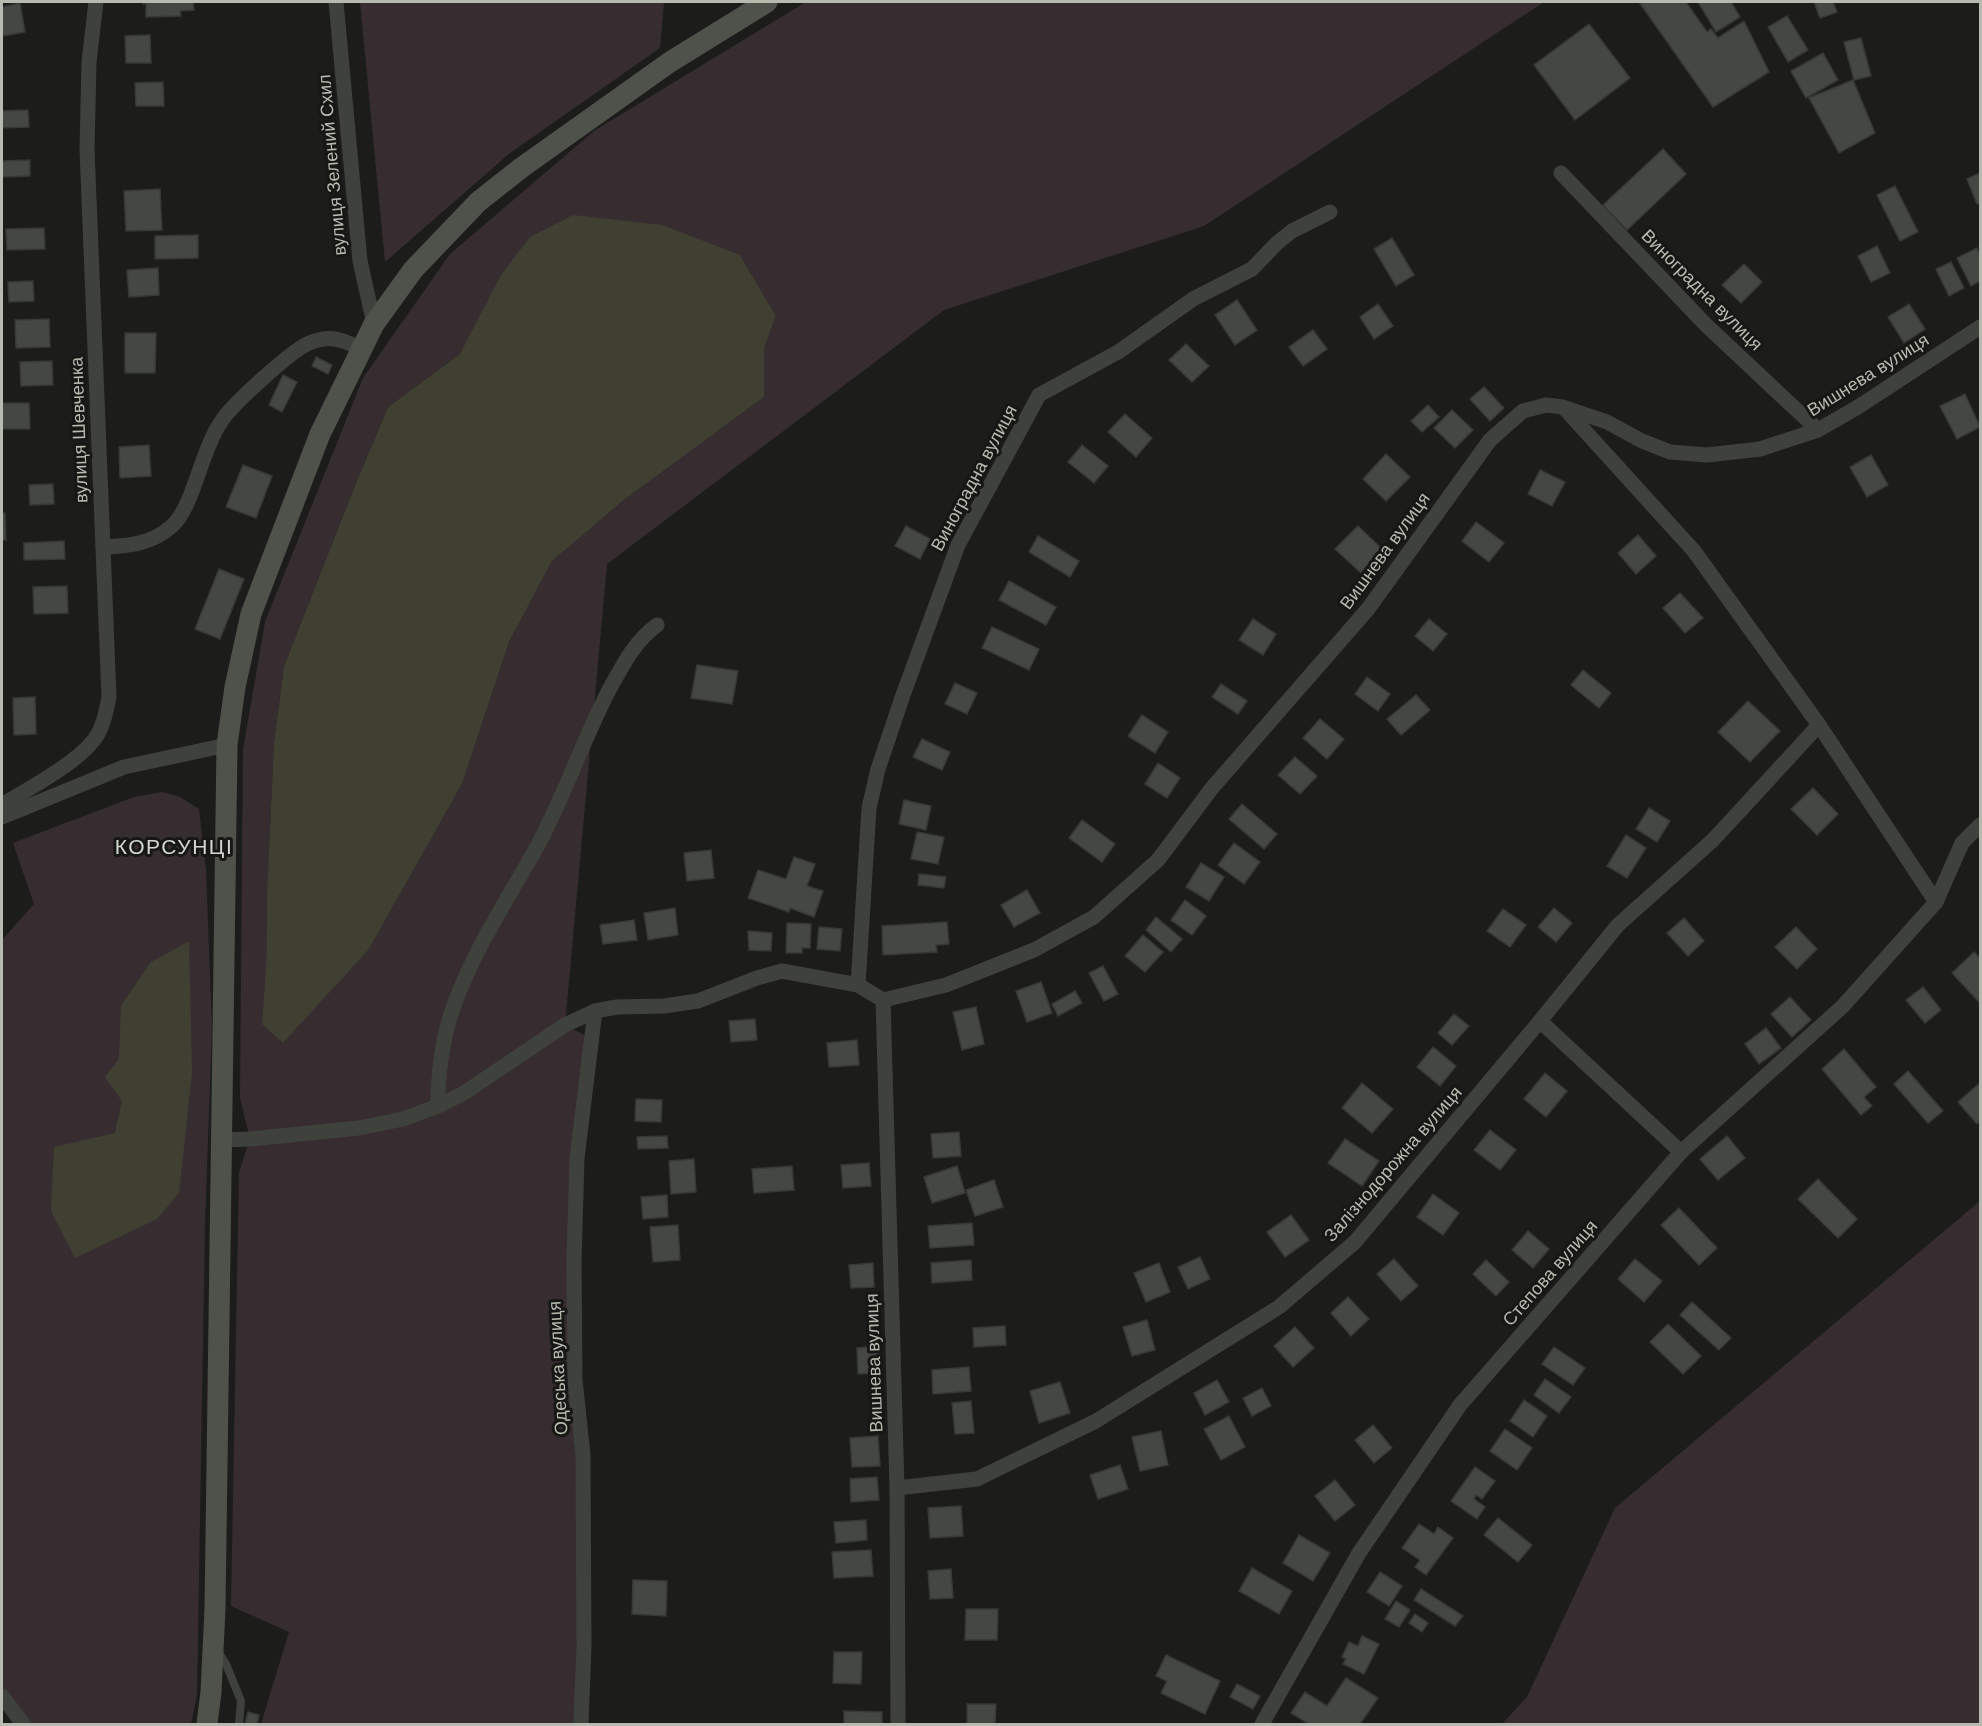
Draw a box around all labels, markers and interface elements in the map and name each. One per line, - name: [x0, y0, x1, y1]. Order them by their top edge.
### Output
- street label: вулиця Зелений Схил: [314, 74, 350, 256]
- street label: Виноградна вулиця: [1637, 225, 1767, 355]
- street label: Вишнева вулиця: [1804, 330, 1932, 420]
- street label: вулиця Шевченка: [66, 356, 92, 503]
- street label: Виноградна вулиця: [927, 402, 1021, 554]
- street label: Вишнева вулиця: [1336, 489, 1434, 613]
- district label: КОРСУНЦІ: [115, 835, 233, 858]
- street label: Залізнодорожна вулиця: [1320, 1082, 1466, 1246]
- street label: Степова вулиця: [1499, 1216, 1601, 1330]
- street label: Вишнева вулиця: [862, 1293, 886, 1433]
- street label: Одеська вулиця: [545, 1300, 571, 1436]

